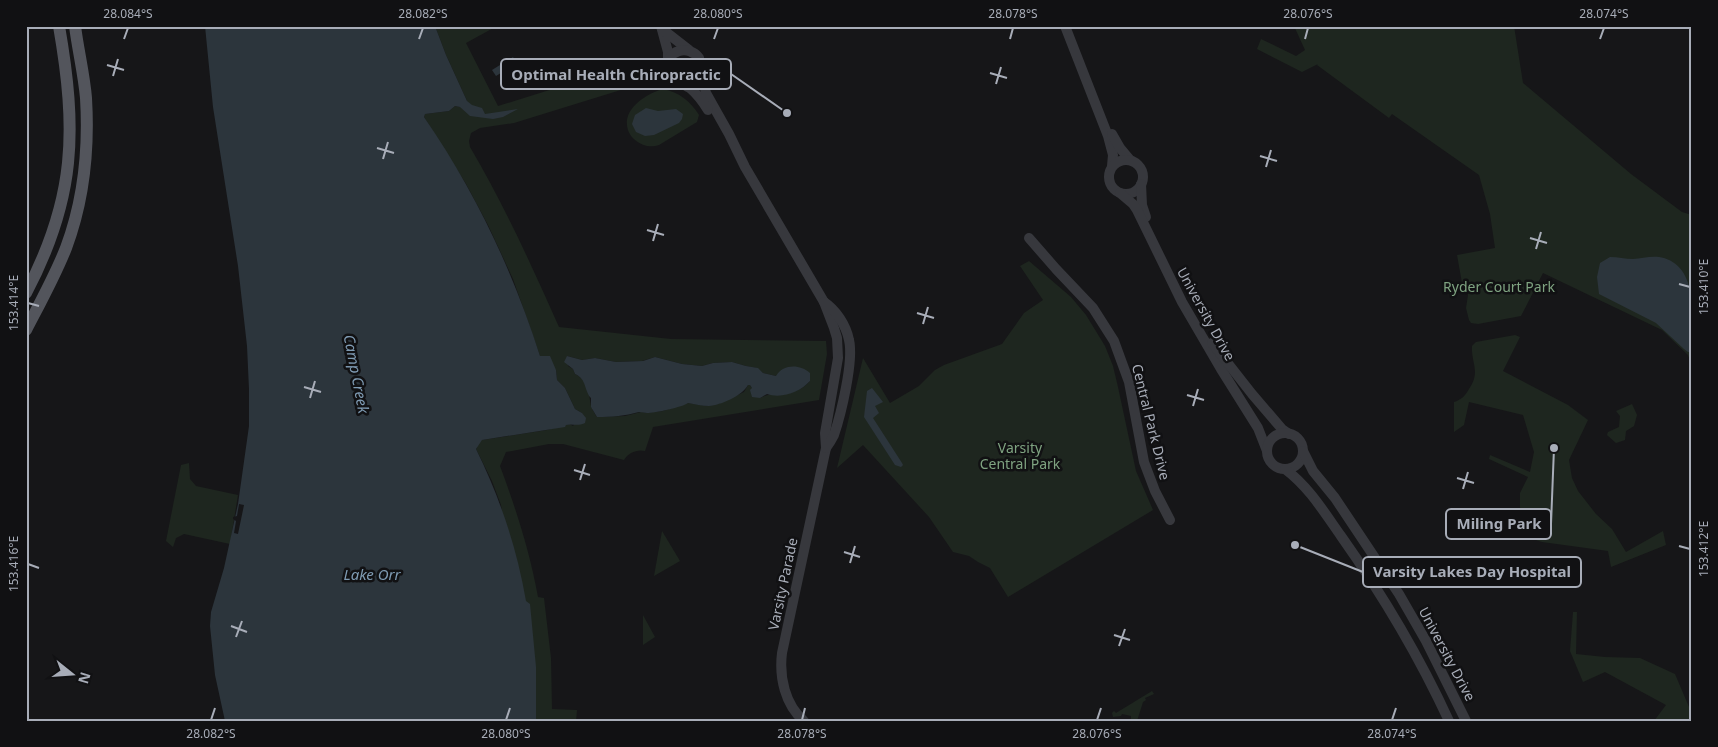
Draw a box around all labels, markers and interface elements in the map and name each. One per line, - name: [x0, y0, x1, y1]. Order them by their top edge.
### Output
- text: 28.084°S: [103, 5, 153, 22]
- text: 28.082°S: [398, 5, 448, 22]
- text: 28.080°S: [693, 5, 743, 22]
- text: 28.078°S: [988, 5, 1038, 22]
- text: 28.076°S: [1283, 5, 1333, 22]
- text: 28.074°S: [1579, 5, 1629, 22]
- callout: Optimal Health Chiropractic: [501, 59, 731, 89]
- text: Optimal Health Chiropractic: [511, 64, 721, 84]
- text: 153.410°E: [1695, 259, 1712, 315]
- street label: University Drive: [1173, 264, 1240, 364]
- text: 153.414°E: [5, 275, 22, 331]
- park label: Ryder Court Park: [1443, 277, 1555, 296]
- water label: Camp Creek: [340, 333, 375, 416]
- street label: Central Park Drive: [1128, 362, 1175, 482]
- park label: Varsity Central Park: [980, 438, 1061, 473]
- callout: Miling Park: [1446, 509, 1551, 539]
- text: Miling Park: [1456, 513, 1542, 533]
- text: 153.412°E: [1695, 521, 1712, 577]
- text: 153.416°E: [5, 536, 22, 592]
- street label: Varsity Parade: [763, 536, 802, 632]
- callout: Varsity Lakes Day Hospital: [1363, 557, 1581, 587]
- text: Varsity Lakes Day Hospital: [1373, 561, 1571, 581]
- water label: Lake Orr: [344, 564, 402, 584]
- street label: University Drive: [1415, 603, 1480, 704]
- north arrow: [48, 650, 98, 700]
- text: N: [74, 670, 96, 686]
- text: 28.082°S: [186, 725, 236, 742]
- text: 28.080°S: [481, 725, 531, 742]
- text: 28.078°S: [777, 725, 827, 742]
- text: 28.076°S: [1072, 725, 1122, 742]
- text: 28.074°S: [1367, 725, 1417, 742]

